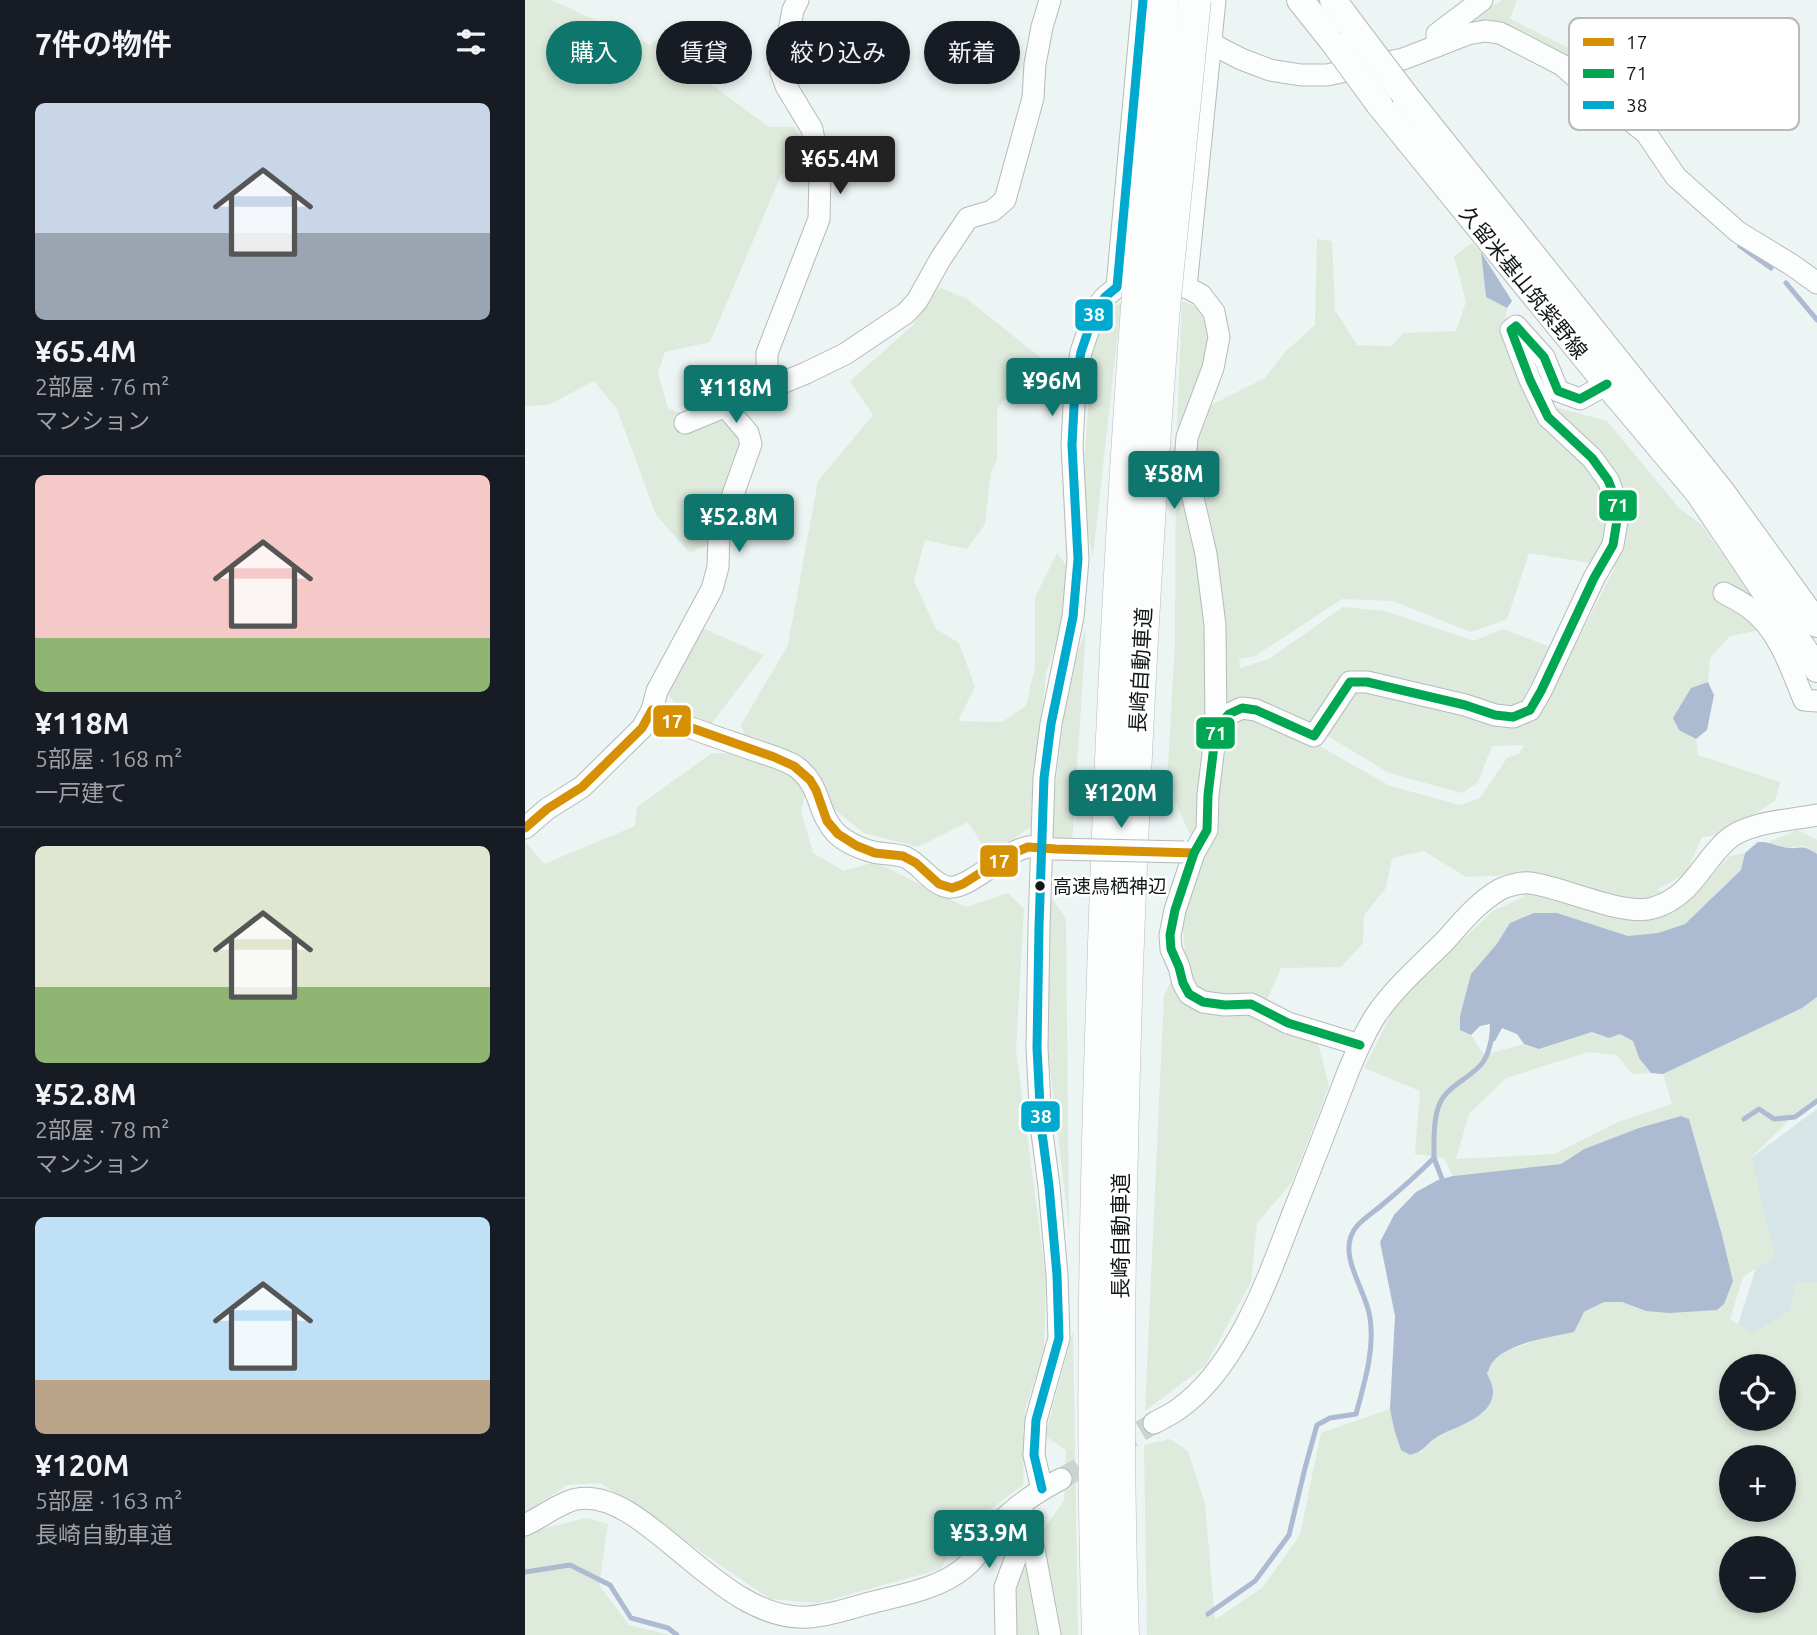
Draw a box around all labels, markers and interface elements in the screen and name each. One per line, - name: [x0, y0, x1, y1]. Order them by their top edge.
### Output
- legend: [1569, 18, 1799, 130]
- chip: 購入: [546, 21, 642, 84]
- chip: 賃貸: [656, 21, 752, 84]
- chip: 絞り込み: [766, 21, 910, 84]
- chip: 新着: [924, 21, 1020, 84]
- icon: filters: [452, 23, 490, 61]
- text: 7件の物件: [35, 27, 172, 61]
- text: 17: [1626, 31, 1647, 53]
- text: 71: [1626, 62, 1647, 84]
- text: 38: [1626, 94, 1647, 116]
- pin: ¥65.4M: [783, 136, 897, 196]
- text: ¥65.4M: [801, 146, 879, 171]
- icon: home: [200, 149, 326, 275]
- street label: 久留米基山筑紫野線: [1455, 201, 1593, 363]
- line badge: 38: [1074, 298, 1114, 332]
- text: 38: [1083, 303, 1105, 325]
- text: ¥65.4M: [35, 334, 137, 368]
- pin: ¥96M: [1011, 358, 1093, 418]
- pin: ¥118M: [687, 366, 785, 425]
- text: ¥96M: [1022, 368, 1082, 393]
- text: 2部屋 · 76 m²: [35, 374, 169, 399]
- text: ¥118M: [700, 375, 772, 400]
- text: マンション: [35, 408, 150, 433]
- pin: ¥58M: [1133, 452, 1215, 511]
- text: ¥58M: [1144, 461, 1204, 486]
- line badge: 71: [1598, 489, 1638, 522]
- pin: ¥52.8M: [682, 494, 796, 554]
- text: 71: [1607, 494, 1629, 516]
- text: ¥52.8M: [700, 504, 778, 529]
- icon: home: [200, 521, 326, 647]
- street label: 長崎自動車道: [1125, 606, 1155, 734]
- line badge: 17: [652, 704, 692, 738]
- text: ¥118M: [35, 706, 129, 740]
- text: 17: [661, 710, 683, 732]
- line badge: 71: [1195, 716, 1236, 750]
- text: 71: [1205, 722, 1227, 744]
- text: 5部屋 · 168 m²: [35, 746, 182, 771]
- pin: ¥120M: [1072, 770, 1170, 830]
- text: 一戸建て: [35, 780, 127, 805]
- text: ¥120M: [1085, 780, 1157, 805]
- line badge: 17: [979, 844, 1019, 878]
- text: 17: [988, 850, 1010, 872]
- place label: 高速鳥栖神辺: [1053, 875, 1167, 897]
- marker: 高速鳥栖神辺: [1033, 879, 1047, 893]
- icon: home: [200, 892, 326, 1018]
- text: ¥52.8M: [35, 1077, 137, 1111]
- line badge: 38: [1020, 1100, 1061, 1133]
- text: 38: [1030, 1105, 1052, 1127]
- text: 2部屋 · 78 m²: [35, 1117, 169, 1142]
- text: マンション: [35, 1151, 150, 1176]
- street label: 長崎自動車道: [1108, 1173, 1132, 1299]
- icon: home: [200, 1263, 326, 1389]
- map controls: [1719, 1354, 1796, 1613]
- button: locate: [1719, 1354, 1796, 1431]
- button: +: [1719, 1445, 1796, 1522]
- text: ¥120M: [35, 1448, 129, 1482]
- text: 5部屋 · 163 m²: [35, 1488, 182, 1513]
- pin: ¥53.9M: [932, 1510, 1046, 1570]
- text: ¥53.9M: [950, 1520, 1028, 1545]
- text: 長崎自動車道: [35, 1522, 173, 1547]
- button: −: [1719, 1536, 1796, 1613]

